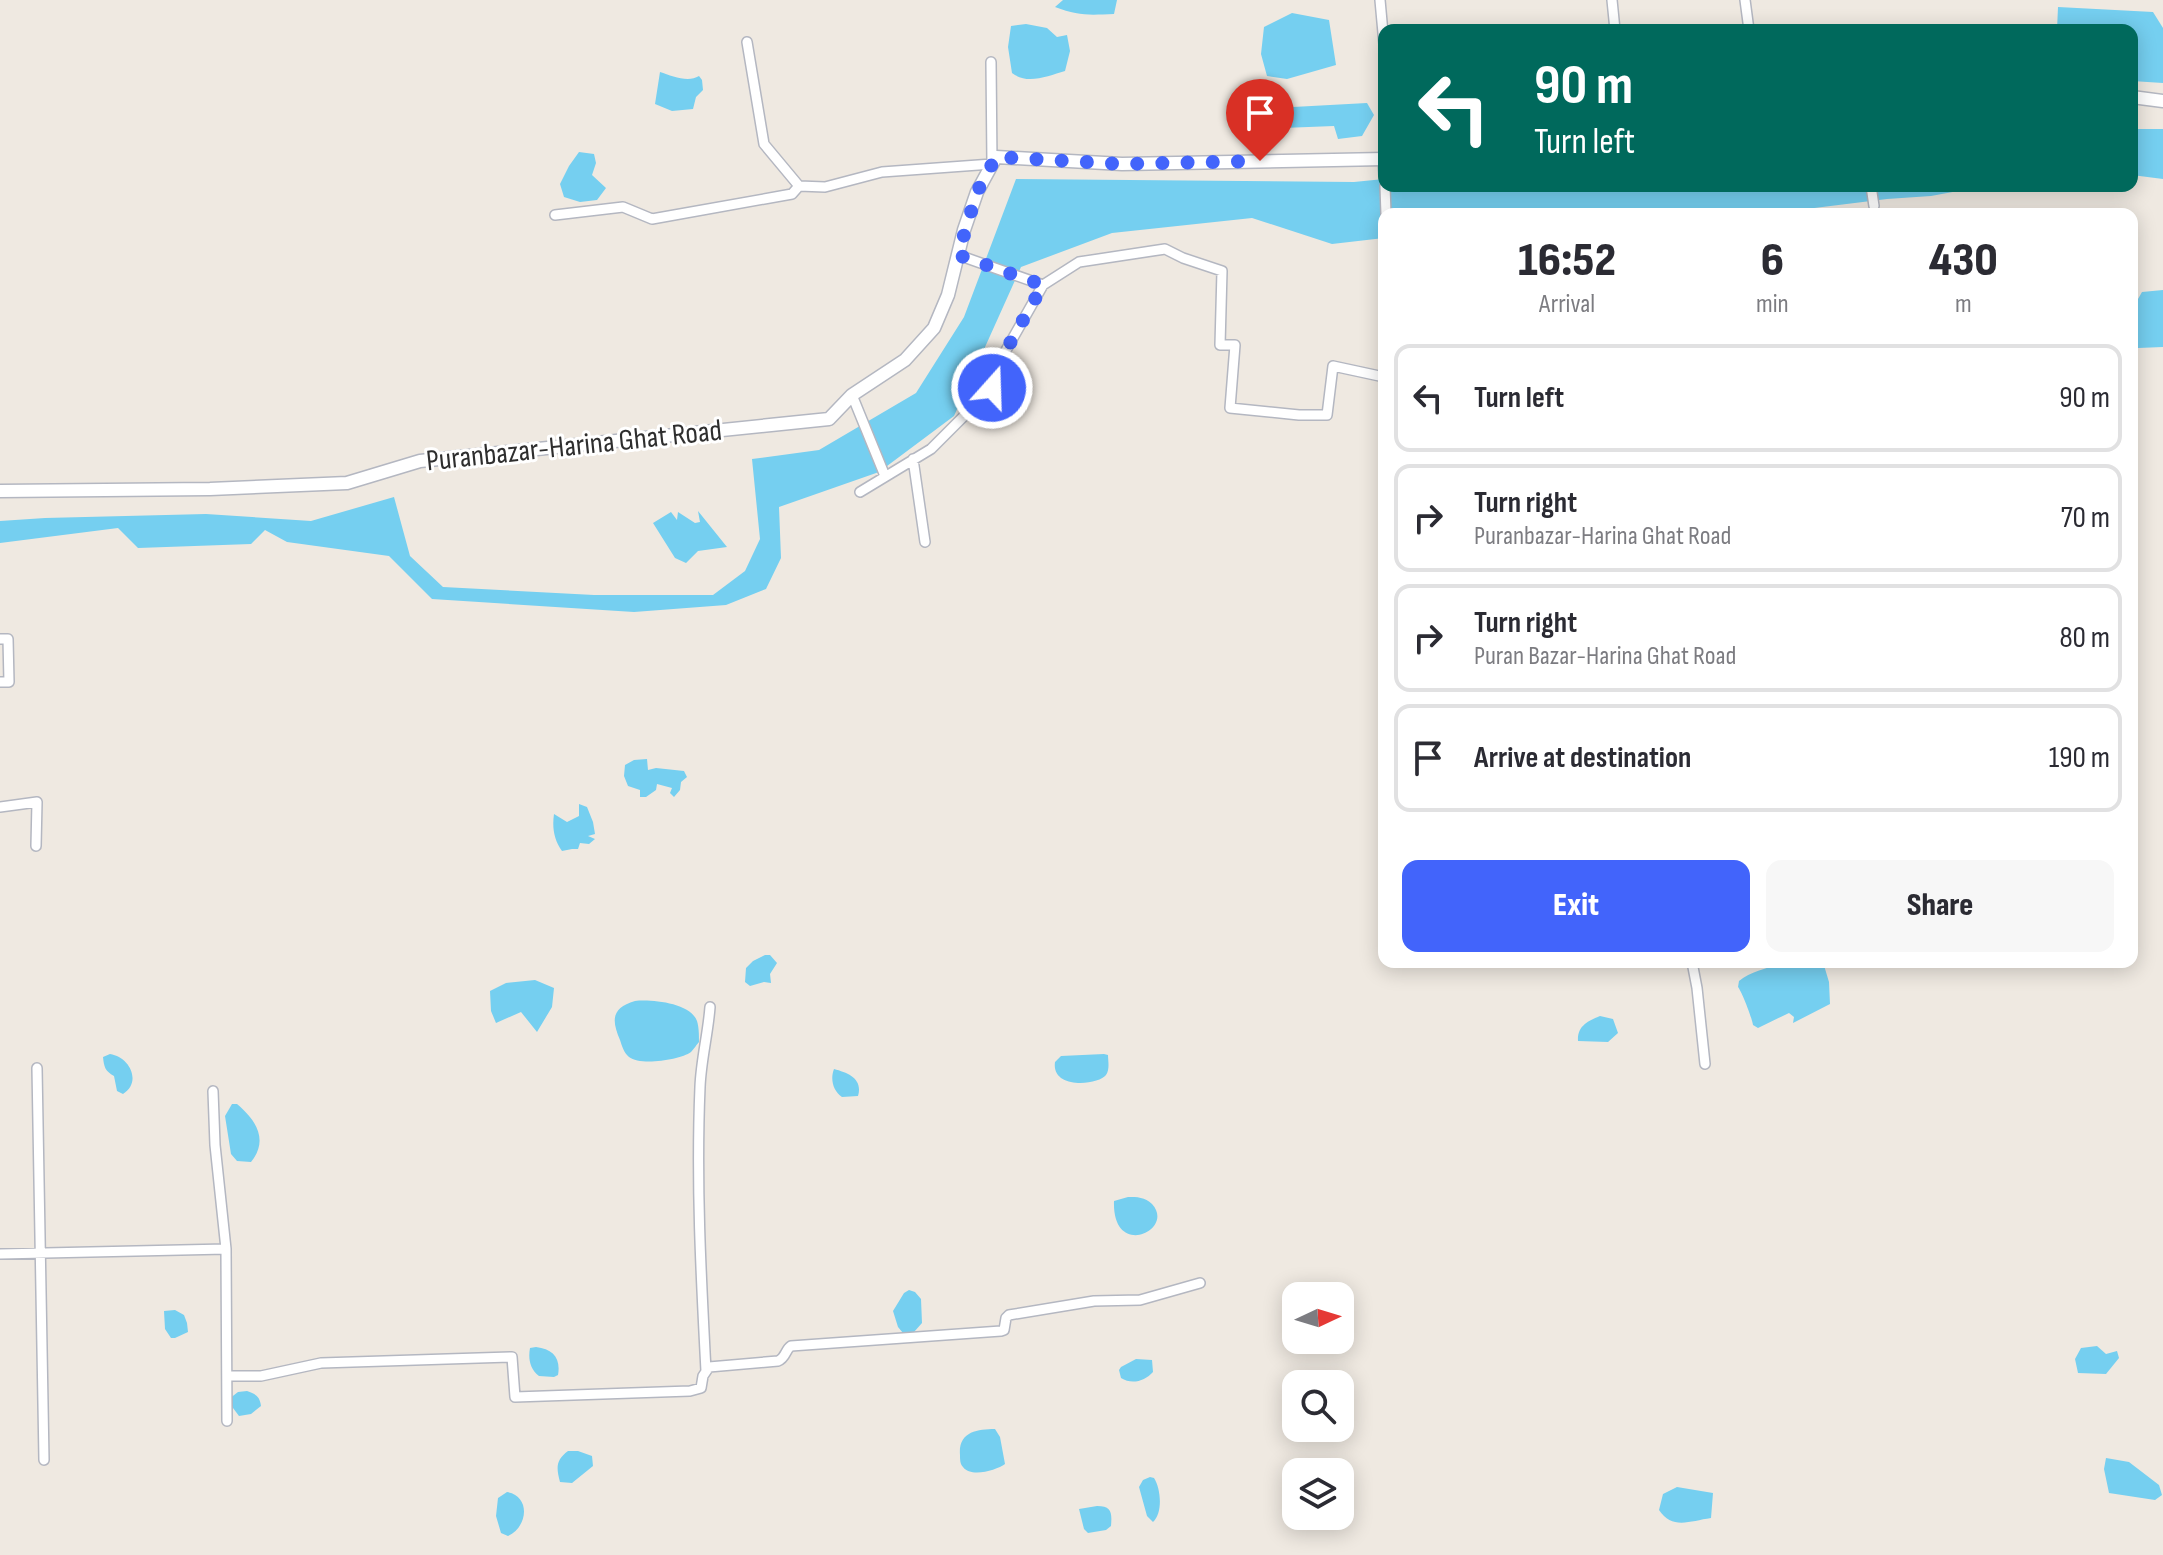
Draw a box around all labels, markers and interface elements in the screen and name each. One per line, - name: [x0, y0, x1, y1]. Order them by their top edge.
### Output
- text: 90 m: [1534, 53, 1633, 120]
- icon: left: [1402, 56, 1506, 160]
- pin: [1226, 79, 1294, 161]
- icon: arrive: [1238, 91, 1282, 135]
- text: Turn left: [1534, 121, 1635, 164]
- text: 16:52: [1518, 232, 1616, 289]
- text: 6: [1761, 232, 1784, 289]
- text: 430: [1929, 232, 1998, 289]
- text: Arrival: [1539, 289, 1595, 320]
- text: min: [1756, 289, 1789, 320]
- text: m: [1955, 289, 1972, 320]
- position arrow: [950, 346, 1034, 430]
- icon: left: [1406, 376, 1450, 420]
- text: Turn left: [1474, 380, 1564, 416]
- text: 90 m: [2059, 380, 2110, 416]
- street label: Puranbazar-Harina Ghat Road: [424, 413, 724, 479]
- text: Turn right: [1474, 485, 1577, 521]
- icon: right: [1406, 496, 1450, 540]
- text: 70 m: [2061, 500, 2110, 536]
- text: Puranbazar-Harina Ghat Road: [1474, 521, 1731, 552]
- text: Turn right: [1474, 605, 1577, 641]
- icon: right: [1406, 616, 1450, 660]
- text: 80 m: [2059, 620, 2110, 656]
- text: Puran Bazar-Harina Ghat Road: [1474, 641, 1736, 672]
- icon: arrive: [1406, 736, 1450, 780]
- text: Arrive at destination: [1474, 740, 1691, 776]
- text: 190 m: [2049, 740, 2110, 776]
- button: Exit: [1402, 860, 1750, 952]
- button: Share: [1766, 860, 2114, 952]
- north arrow: [1282, 1282, 1354, 1354]
- map controls: [1282, 1282, 1354, 1530]
- button: search: [1282, 1370, 1354, 1442]
- button: layers: [1282, 1458, 1354, 1530]

